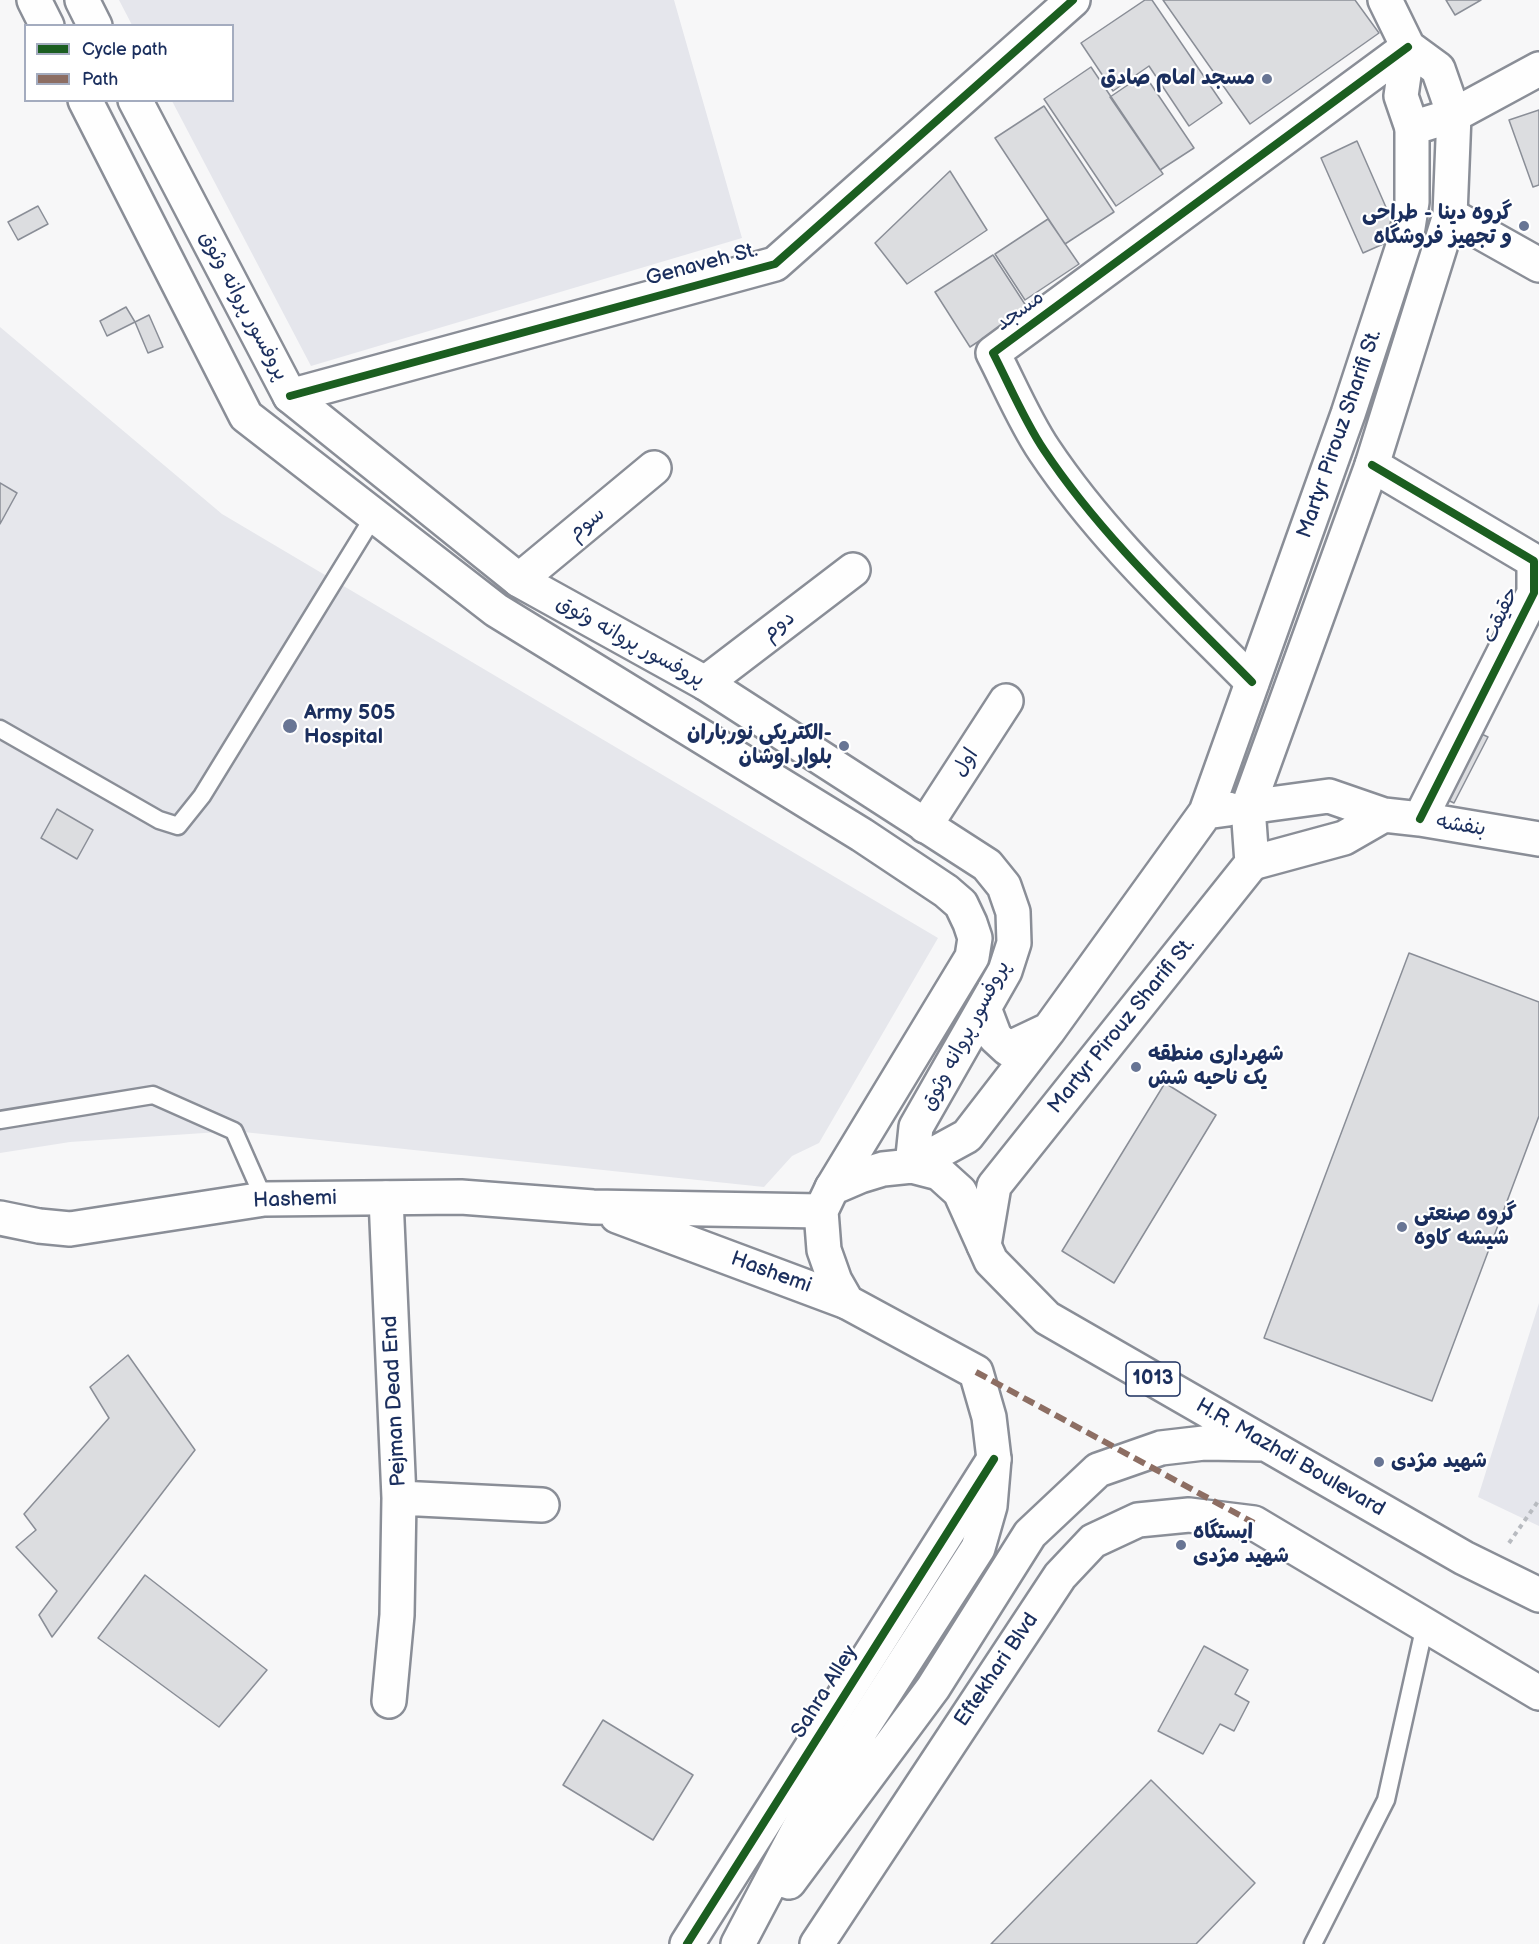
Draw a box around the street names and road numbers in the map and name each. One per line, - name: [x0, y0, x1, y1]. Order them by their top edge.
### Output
- street label: پروفسور پروانه وثوق: [193, 227, 293, 385]
- street label: Genaveh St.: [643, 238, 761, 292]
- street label: مسجد: [991, 285, 1049, 337]
- street label: Martyr Pirouz Sharifi St.: [1292, 326, 1388, 542]
- street label: سوم: [564, 502, 610, 546]
- street label: حقیقت: [1477, 583, 1525, 647]
- street label: پروفسور پروانه وثوق: [551, 591, 709, 693]
- street label: دوم: [758, 606, 800, 646]
- street label: اول: [948, 744, 984, 782]
- street label: بنفشه: [1434, 810, 1488, 842]
- street label: Martyr Pirouz Sharifi St.: [1043, 933, 1201, 1119]
- street label: پروفسور پروانه وثوق: [916, 957, 1016, 1115]
- street label: Hashemi: [253, 1186, 337, 1214]
- street label: Hashemi: [727, 1247, 815, 1299]
- street label: Pejman Dead End: [378, 1315, 412, 1487]
- road number: 1013: [1126, 1362, 1180, 1396]
- street label: H.R. Mazhdi Boulevard: [1191, 1394, 1389, 1522]
- street label: Eftekhari Blvd: [950, 1608, 1044, 1732]
- street label: Sahra Alley: [787, 1641, 863, 1743]

